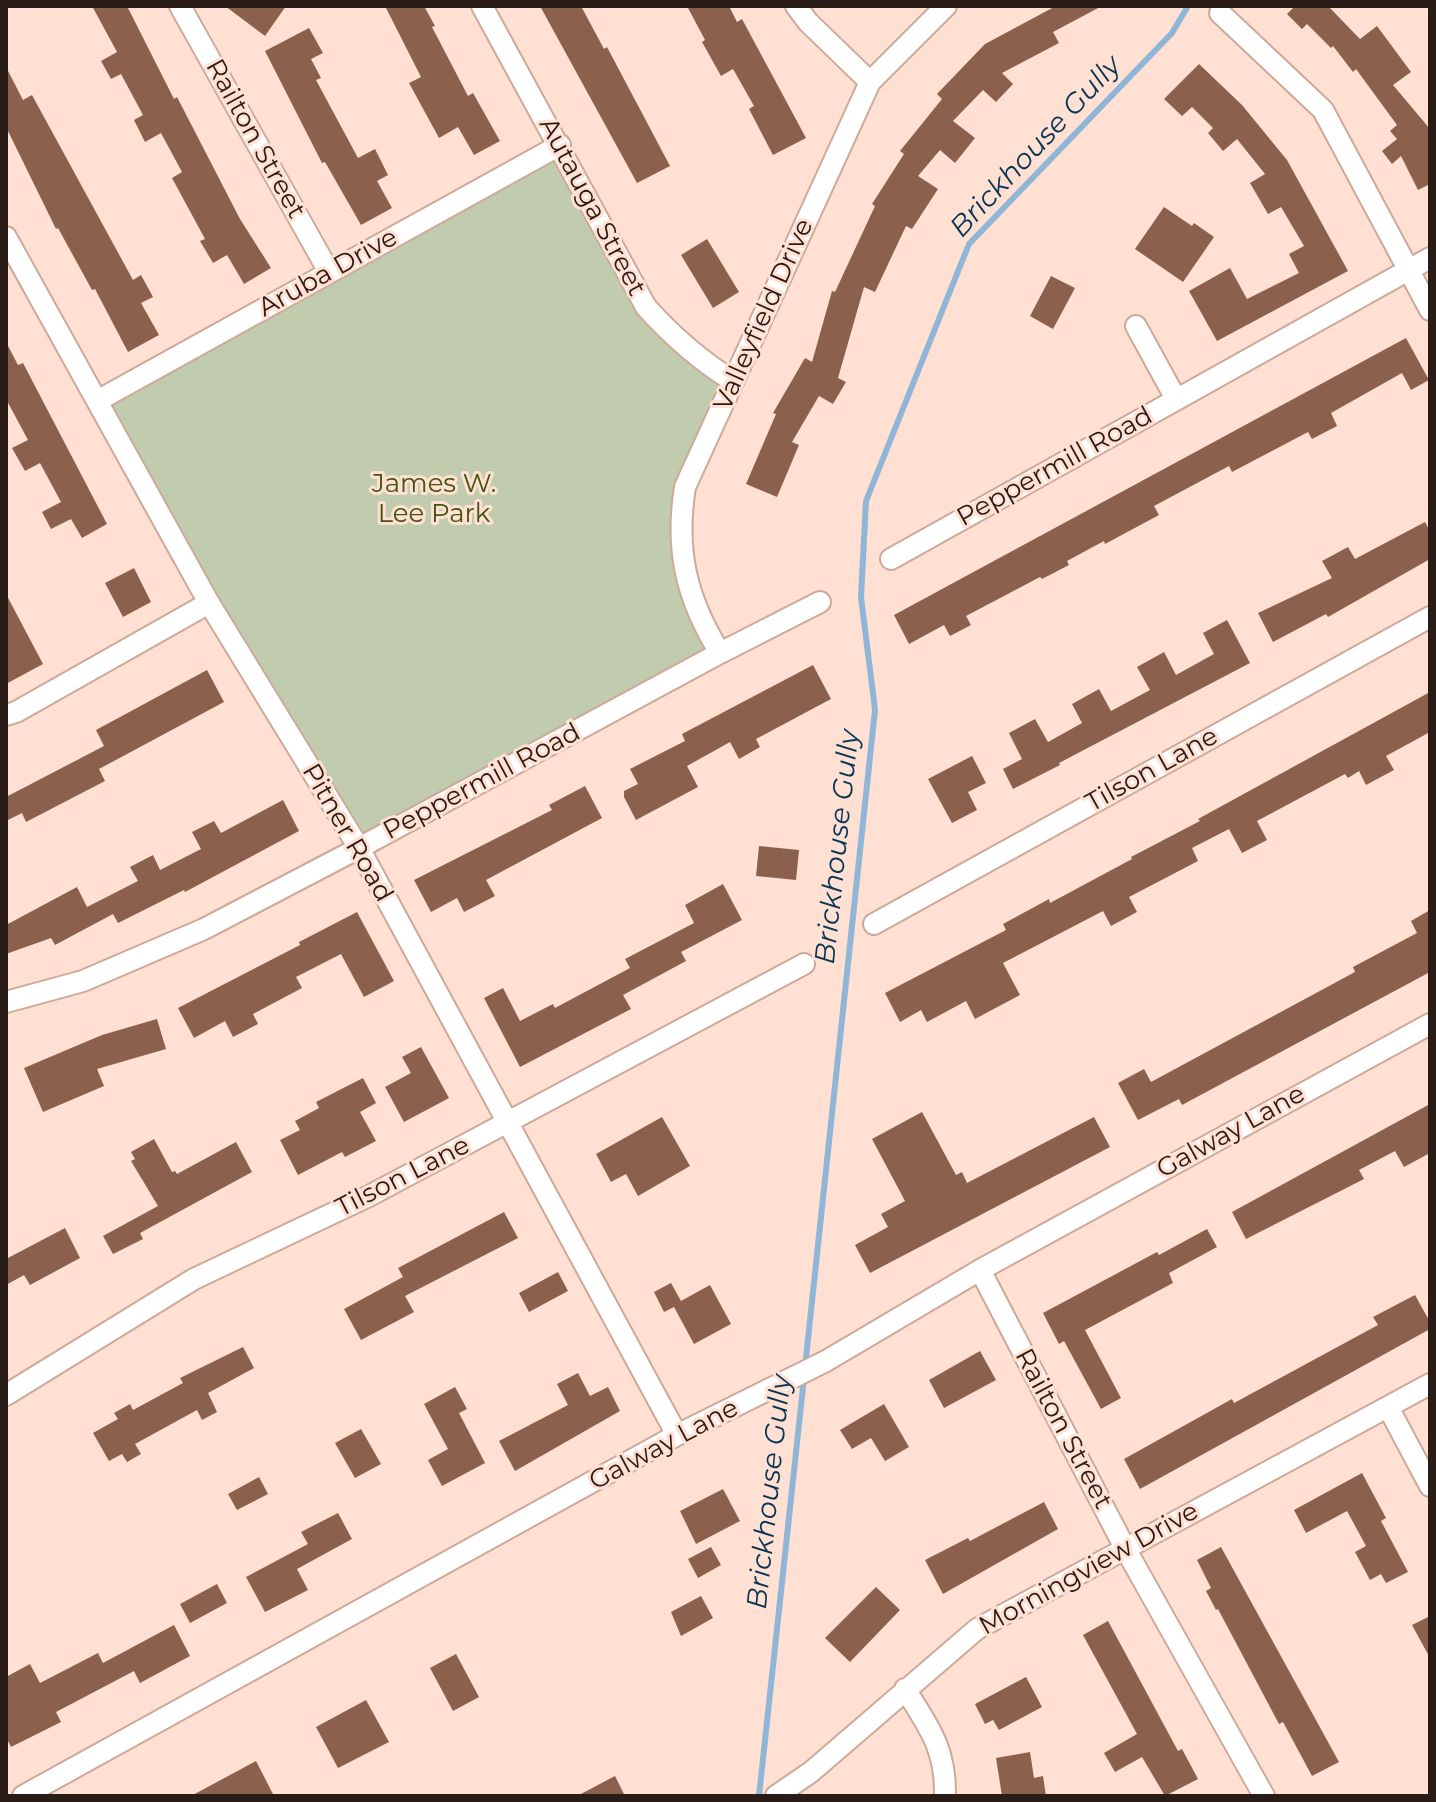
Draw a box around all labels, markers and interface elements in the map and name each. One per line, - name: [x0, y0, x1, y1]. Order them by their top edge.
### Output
- water label: Brickhouse Gully: [943, 49, 1129, 245]
- street label: Railton Street: [198, 54, 312, 224]
- street label: Autauga Street: [532, 113, 652, 301]
- street label: Valleyfield Drive: [708, 214, 820, 416]
- street label: Aruba Drive: [253, 222, 403, 324]
- street label: Peppermill Road: [952, 400, 1158, 534]
- park label: James W. Lee Park: [372, 468, 496, 530]
- street label: Peppermill Road: [378, 717, 586, 847]
- street label: Tilson Lane: [1080, 721, 1224, 819]
- water label: Brickhouse Gully: [809, 728, 867, 966]
- street label: Pitner Road: [295, 758, 399, 908]
- street label: Galway Lane: [1152, 1078, 1310, 1186]
- street label: Tilson Lane: [331, 1130, 475, 1224]
- street label: Railton Street: [1008, 1343, 1118, 1515]
- water label: Brickhouse Gully: [741, 1373, 799, 1611]
- street label: Galway Lane: [584, 1393, 744, 1497]
- street label: Morningview Drive: [974, 1496, 1204, 1642]

